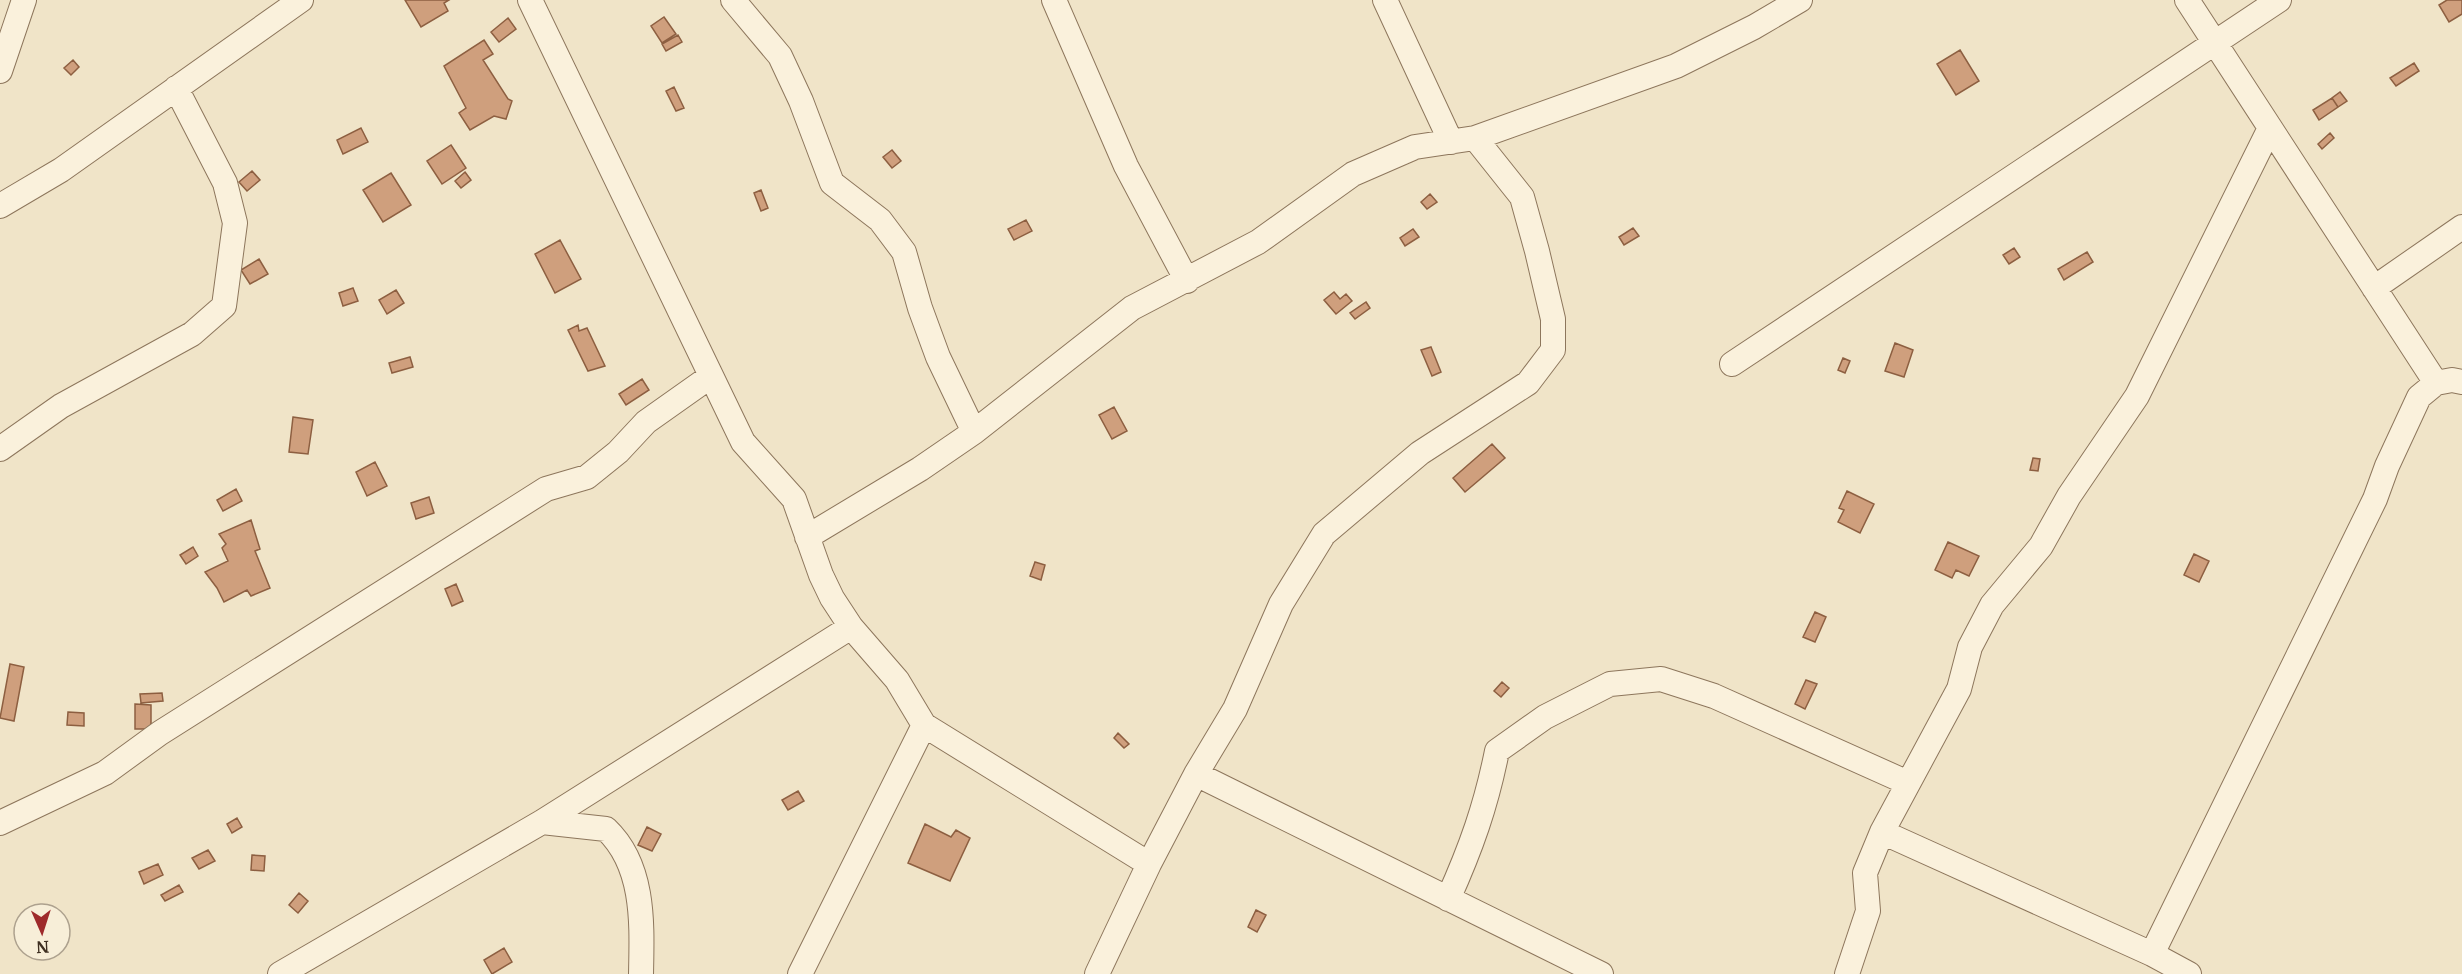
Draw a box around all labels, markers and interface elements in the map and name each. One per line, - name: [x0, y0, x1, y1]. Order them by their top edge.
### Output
- north arrow: [12, 902, 72, 962]
- text: N: [36, 937, 50, 957]

